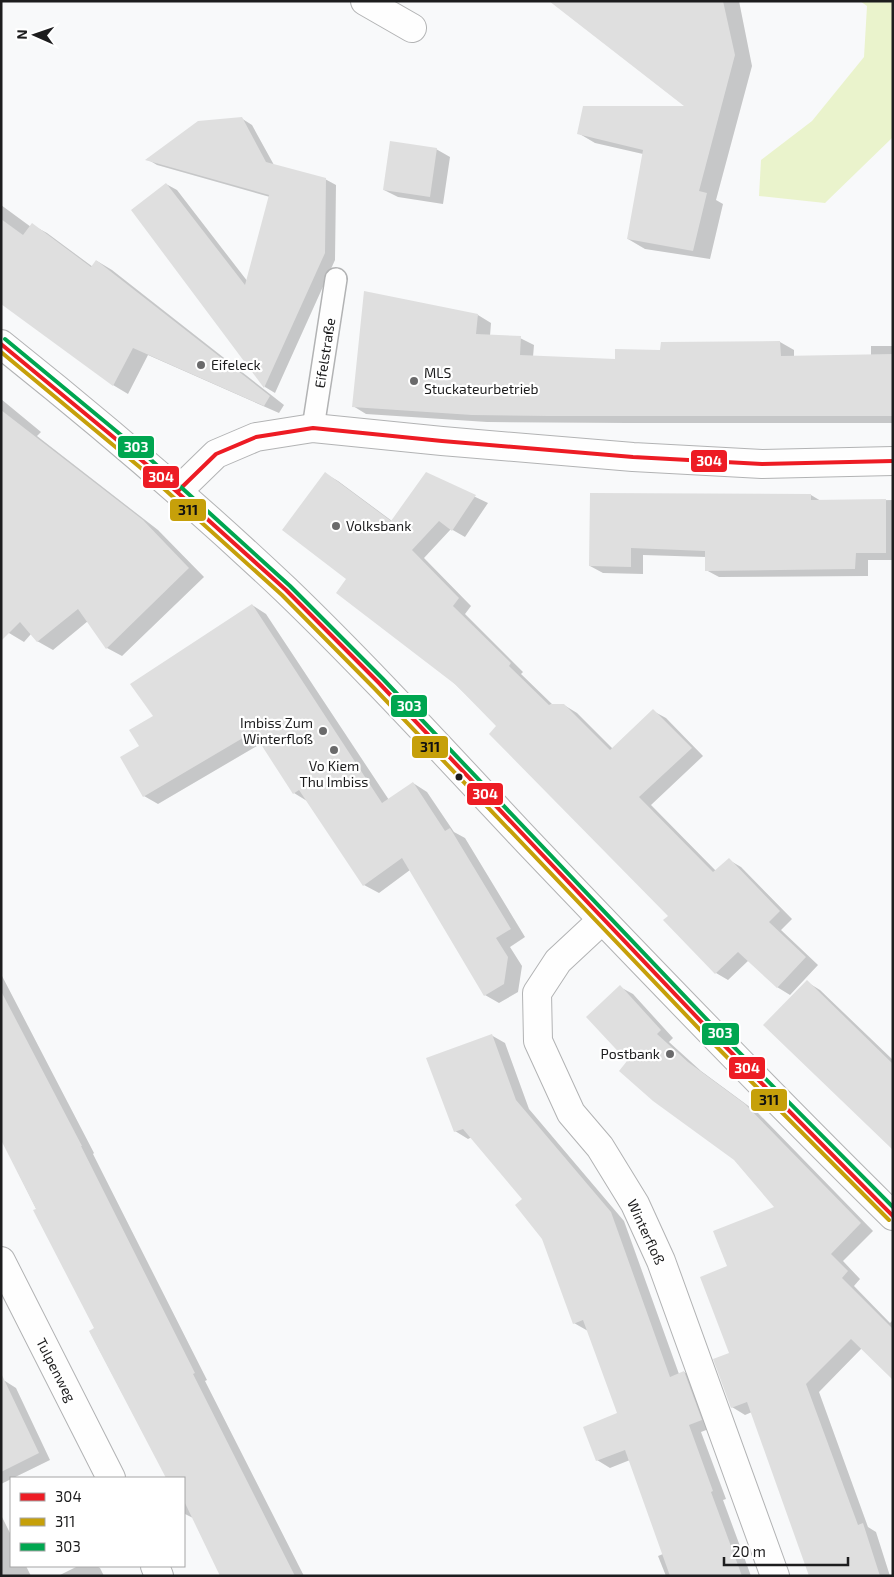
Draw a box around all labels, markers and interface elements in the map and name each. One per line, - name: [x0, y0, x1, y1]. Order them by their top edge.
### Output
- north arrow: [10, 10, 60, 60]
- text: N: [13, 29, 30, 40]
- street label: Eifelstraße: [311, 317, 338, 389]
- place label: Eifeleck: [211, 356, 261, 373]
- marker: Eifeleck: [195, 359, 207, 371]
- place label: MLS Stuckateurbetrieb: [424, 364, 539, 397]
- marker: MLS Stuckateurbetrieb: [408, 375, 420, 387]
- line badge: 303: [117, 435, 155, 459]
- text: 303: [124, 438, 148, 455]
- line badge: 304: [690, 449, 728, 473]
- text: 304: [696, 452, 722, 469]
- line badge: 304: [142, 465, 180, 489]
- text: 304: [148, 468, 174, 485]
- line badge: 311: [169, 498, 207, 522]
- text: 311: [178, 501, 198, 518]
- place label: Volksbank: [346, 517, 411, 534]
- marker: Volksbank: [330, 520, 342, 532]
- line badge: 303: [390, 694, 428, 718]
- text: 303: [397, 697, 421, 714]
- place label: Imbiss Zum Winterfloß: [240, 714, 313, 747]
- marker: Imbiss Zum Winterfloß: [317, 725, 329, 737]
- line badge: 311: [411, 735, 449, 759]
- text: 311: [420, 738, 440, 755]
- marker: Vo Kiem Thu Imbiss: [328, 744, 340, 756]
- place label: Vo Kiem Thu Imbiss: [300, 757, 368, 790]
- unlabelled marker: [454, 772, 464, 782]
- line badge: 304: [466, 782, 504, 806]
- text: 304: [472, 785, 498, 802]
- line badge: 303: [701, 1022, 740, 1046]
- text: 303: [708, 1024, 732, 1041]
- place label: Postbank: [601, 1045, 660, 1062]
- marker: Postbank: [664, 1048, 676, 1060]
- line badge: 304: [728, 1056, 766, 1080]
- text: 304: [734, 1059, 760, 1076]
- line badge: 311: [750, 1088, 788, 1112]
- text: 311: [759, 1091, 779, 1108]
- street label: Winterfloß: [624, 1196, 669, 1267]
- street label: Tulpenweg: [33, 1335, 80, 1405]
- legend: [10, 1477, 185, 1567]
- text: 304: [55, 1487, 82, 1505]
- text: 311: [55, 1512, 75, 1530]
- scale bar: [724, 1534, 848, 1566]
- text: 303: [55, 1537, 81, 1555]
- text: 20 m: [732, 1542, 766, 1560]

